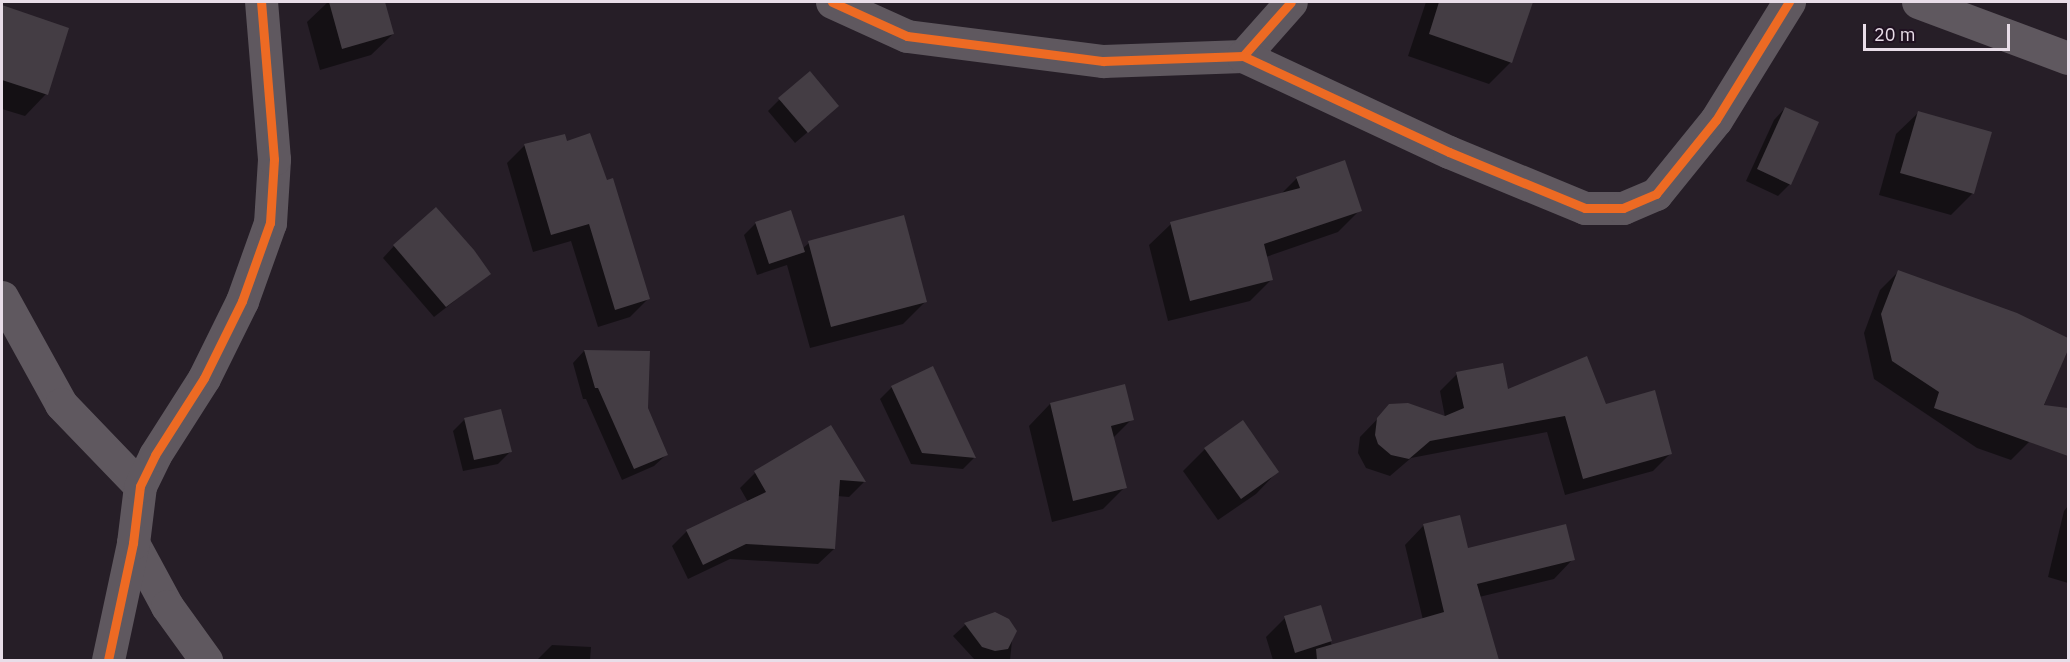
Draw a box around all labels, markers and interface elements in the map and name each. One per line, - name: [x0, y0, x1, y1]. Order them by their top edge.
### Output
- scale bar: [1866, 12, 2013, 50]
- text: 20 m: [1874, 23, 1916, 46]

